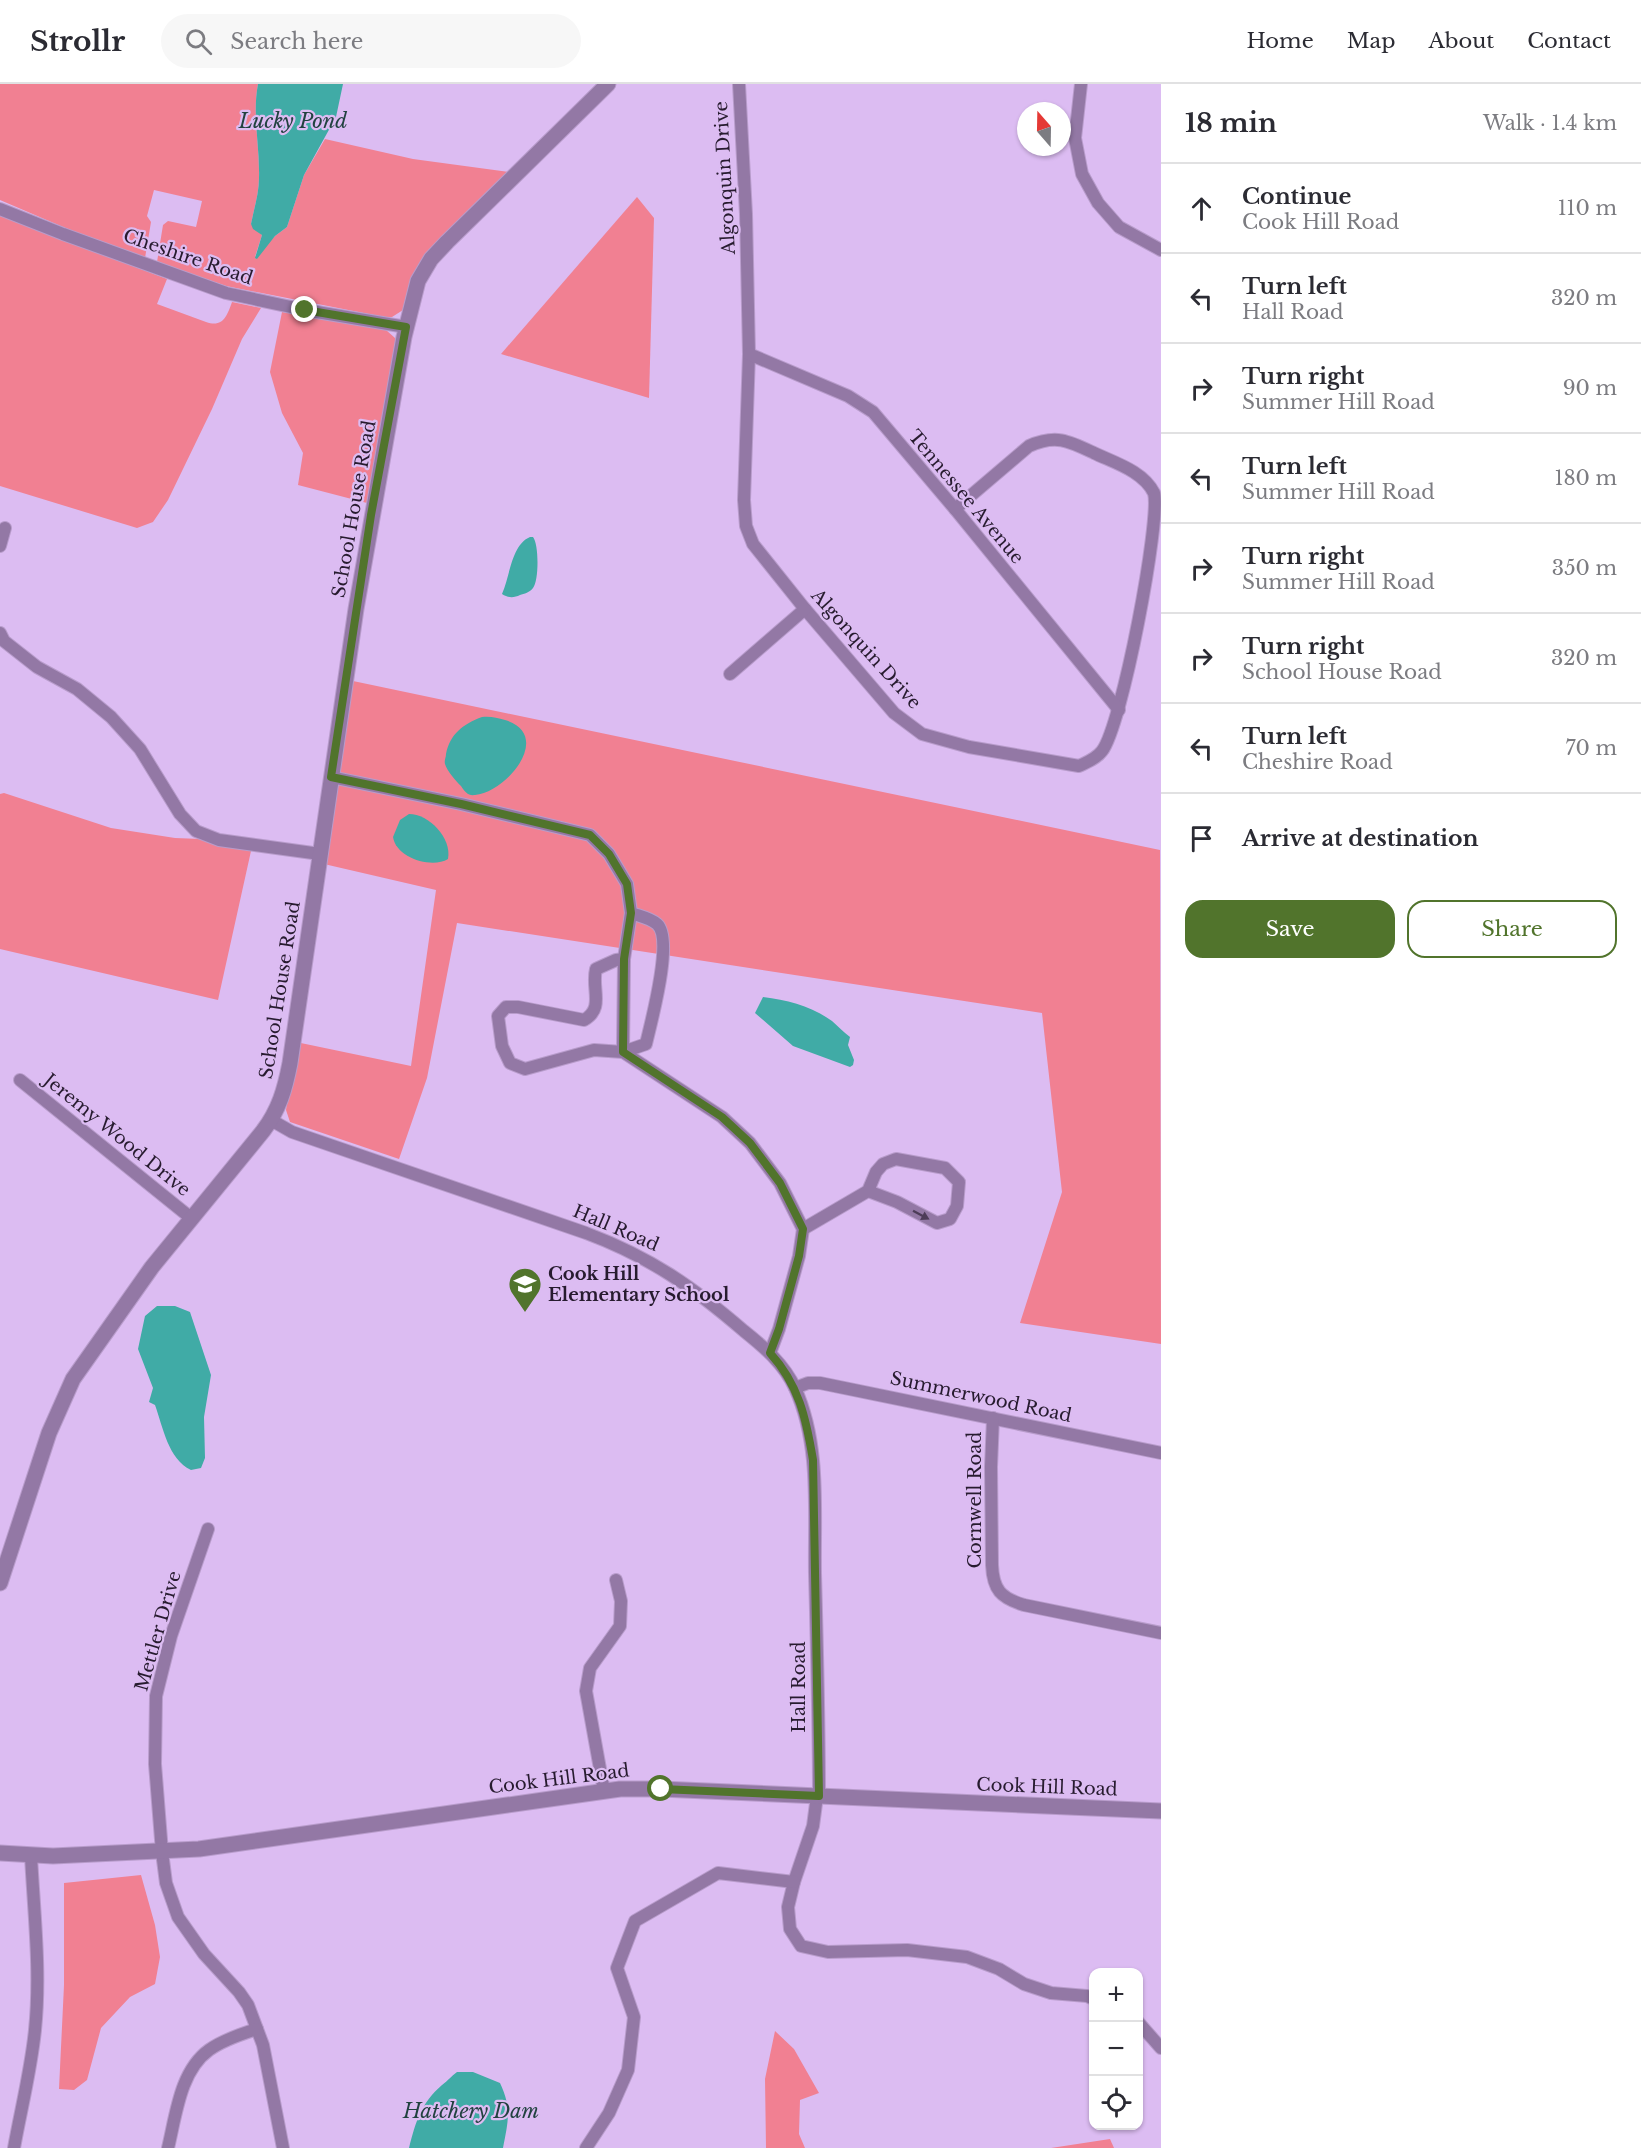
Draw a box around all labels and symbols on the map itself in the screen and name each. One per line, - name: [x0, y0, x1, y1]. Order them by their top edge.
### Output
- street label: Algonquin Drive: [710, 101, 740, 256]
- north arrow: [1017, 102, 1071, 156]
- water label: Lucky Pond: [238, 109, 347, 133]
- street label: Cheshire Road: [120, 225, 256, 289]
- route end: [291, 296, 317, 322]
- street label: School House Road: [328, 419, 380, 599]
- street label: Tennessee Avenue: [904, 426, 1028, 568]
- street label: Algonquin Drive: [806, 584, 926, 713]
- street label: School House Road: [255, 900, 305, 1080]
- street label: Jeremy Wood Drive: [38, 1068, 195, 1201]
- street label: Hall Road: [570, 1200, 662, 1256]
- one-way arrow: [913, 1210, 930, 1219]
- place label: Cook Hill Elementary School: [548, 1263, 730, 1306]
- school or university icon: Cook Hill Elementary School: [507, 1266, 543, 1313]
- street label: Summerwood Road: [888, 1367, 1074, 1427]
- street label: Cornwell Road: [964, 1432, 986, 1568]
- street label: Mettler Drive: [130, 1568, 186, 1694]
- street label: Hall Road: [788, 1641, 810, 1733]
- street label: Cook Hill Road: [487, 1759, 631, 1799]
- street label: Cook Hill Road: [976, 1774, 1118, 1800]
- route start: [647, 1775, 673, 1801]
- water label: Hatchery Dam: [402, 2099, 539, 2123]

